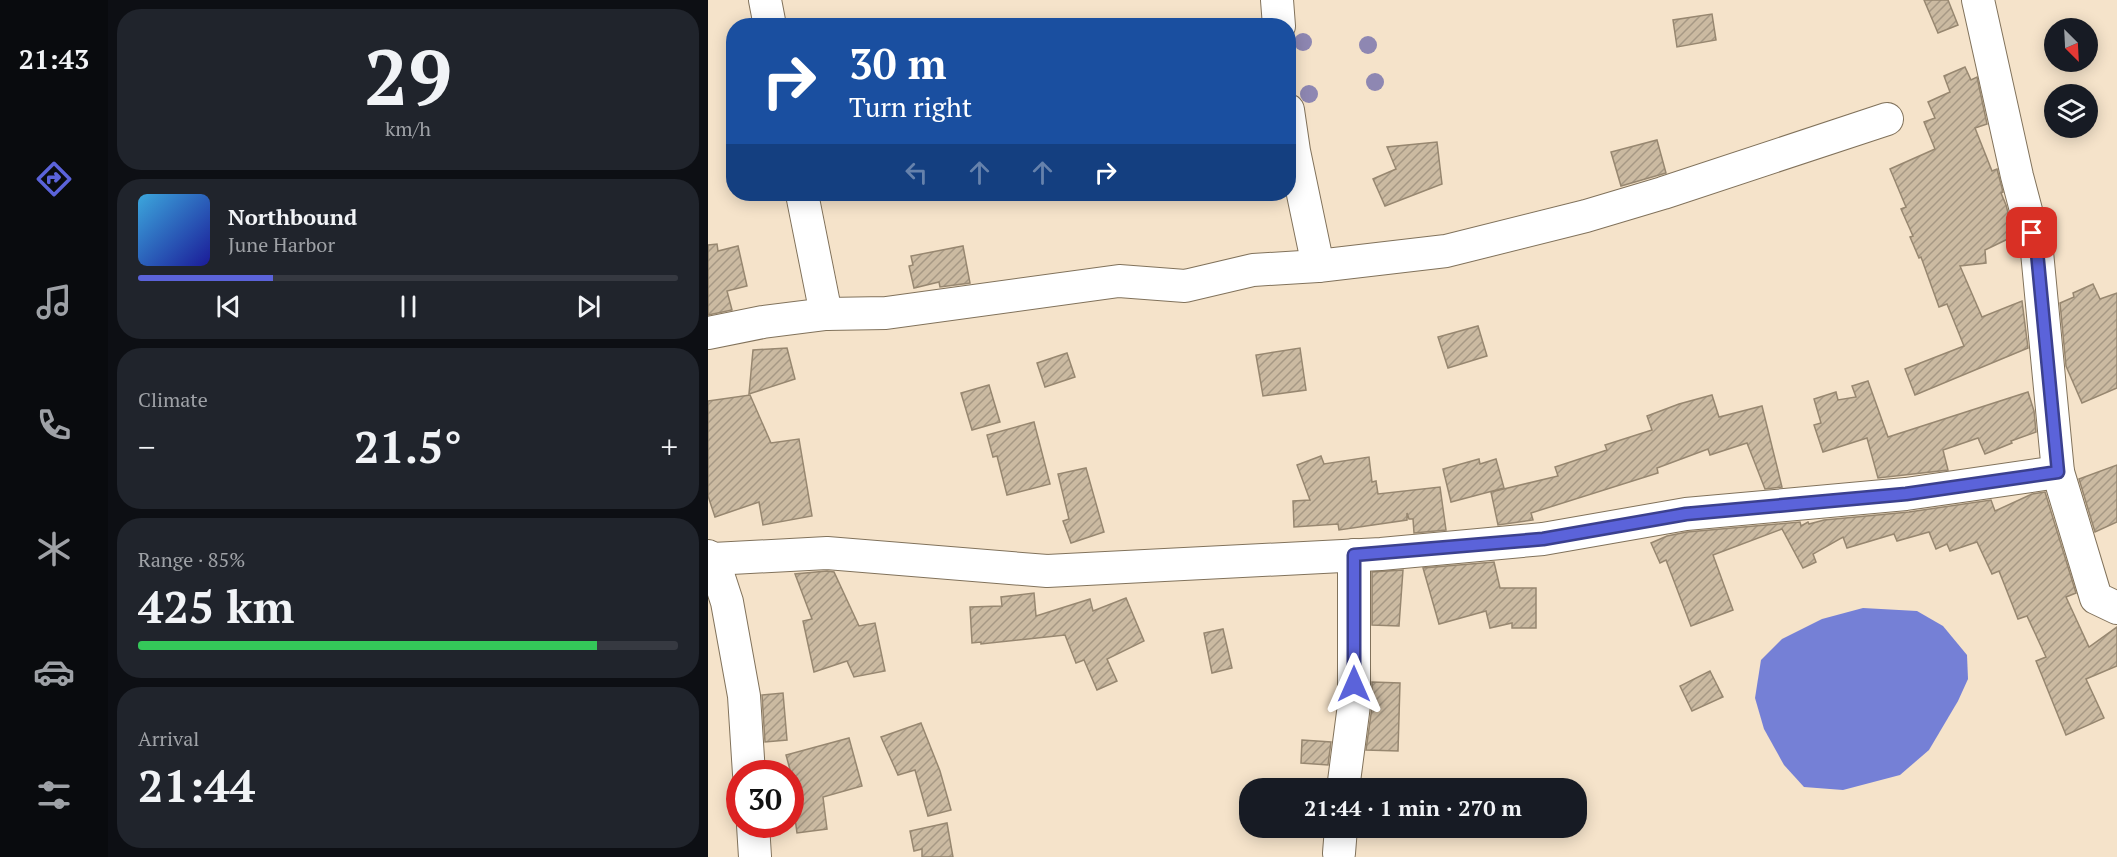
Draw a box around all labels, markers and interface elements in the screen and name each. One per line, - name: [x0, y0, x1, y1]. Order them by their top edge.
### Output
- north arrow: [2044, 18, 2098, 72]
- map controls: [2044, 18, 2098, 138]
- text: 29: [364, 24, 452, 127]
- text: 30 m: [849, 35, 947, 91]
- text: 21:43: [19, 41, 89, 77]
- icon: right: [750, 42, 828, 120]
- button: layers: [2044, 84, 2098, 138]
- text: Turn right: [849, 89, 972, 125]
- text: km/h: [385, 115, 431, 142]
- icon: left: [900, 156, 933, 189]
- icon: ahead: [963, 156, 996, 189]
- icon: ahead: [1026, 156, 1059, 189]
- icon: right: [1089, 156, 1122, 189]
- icon: directions: [33, 158, 75, 200]
- text: Northbound: [228, 202, 357, 231]
- pin: [2006, 207, 2057, 258]
- icon: arrive: [2015, 216, 2048, 249]
- text: June Harbor: [228, 231, 335, 258]
- icon: music: [33, 281, 75, 323]
- icon: previous: [212, 290, 245, 323]
- icon: pause: [392, 290, 425, 323]
- icon: next: [572, 290, 605, 323]
- text: Climate: [138, 386, 208, 413]
- icon: phone: [33, 404, 75, 446]
- text: 21.5°: [354, 416, 462, 476]
- text: −: [138, 425, 156, 468]
- text: +: [660, 425, 678, 468]
- icon: climate: [33, 528, 75, 570]
- text: Range · 85%: [138, 546, 245, 573]
- text: 425 km: [138, 576, 294, 636]
- icon: car: [33, 651, 75, 693]
- position arrow: [1322, 652, 1386, 716]
- text: Arrival: [138, 725, 199, 752]
- text: 21:44: [138, 755, 255, 815]
- speed limit sign: 30: [726, 760, 804, 838]
- icon: filters: [33, 774, 75, 816]
- text: 21:44 · 1 min · 270 m: [1304, 793, 1522, 822]

